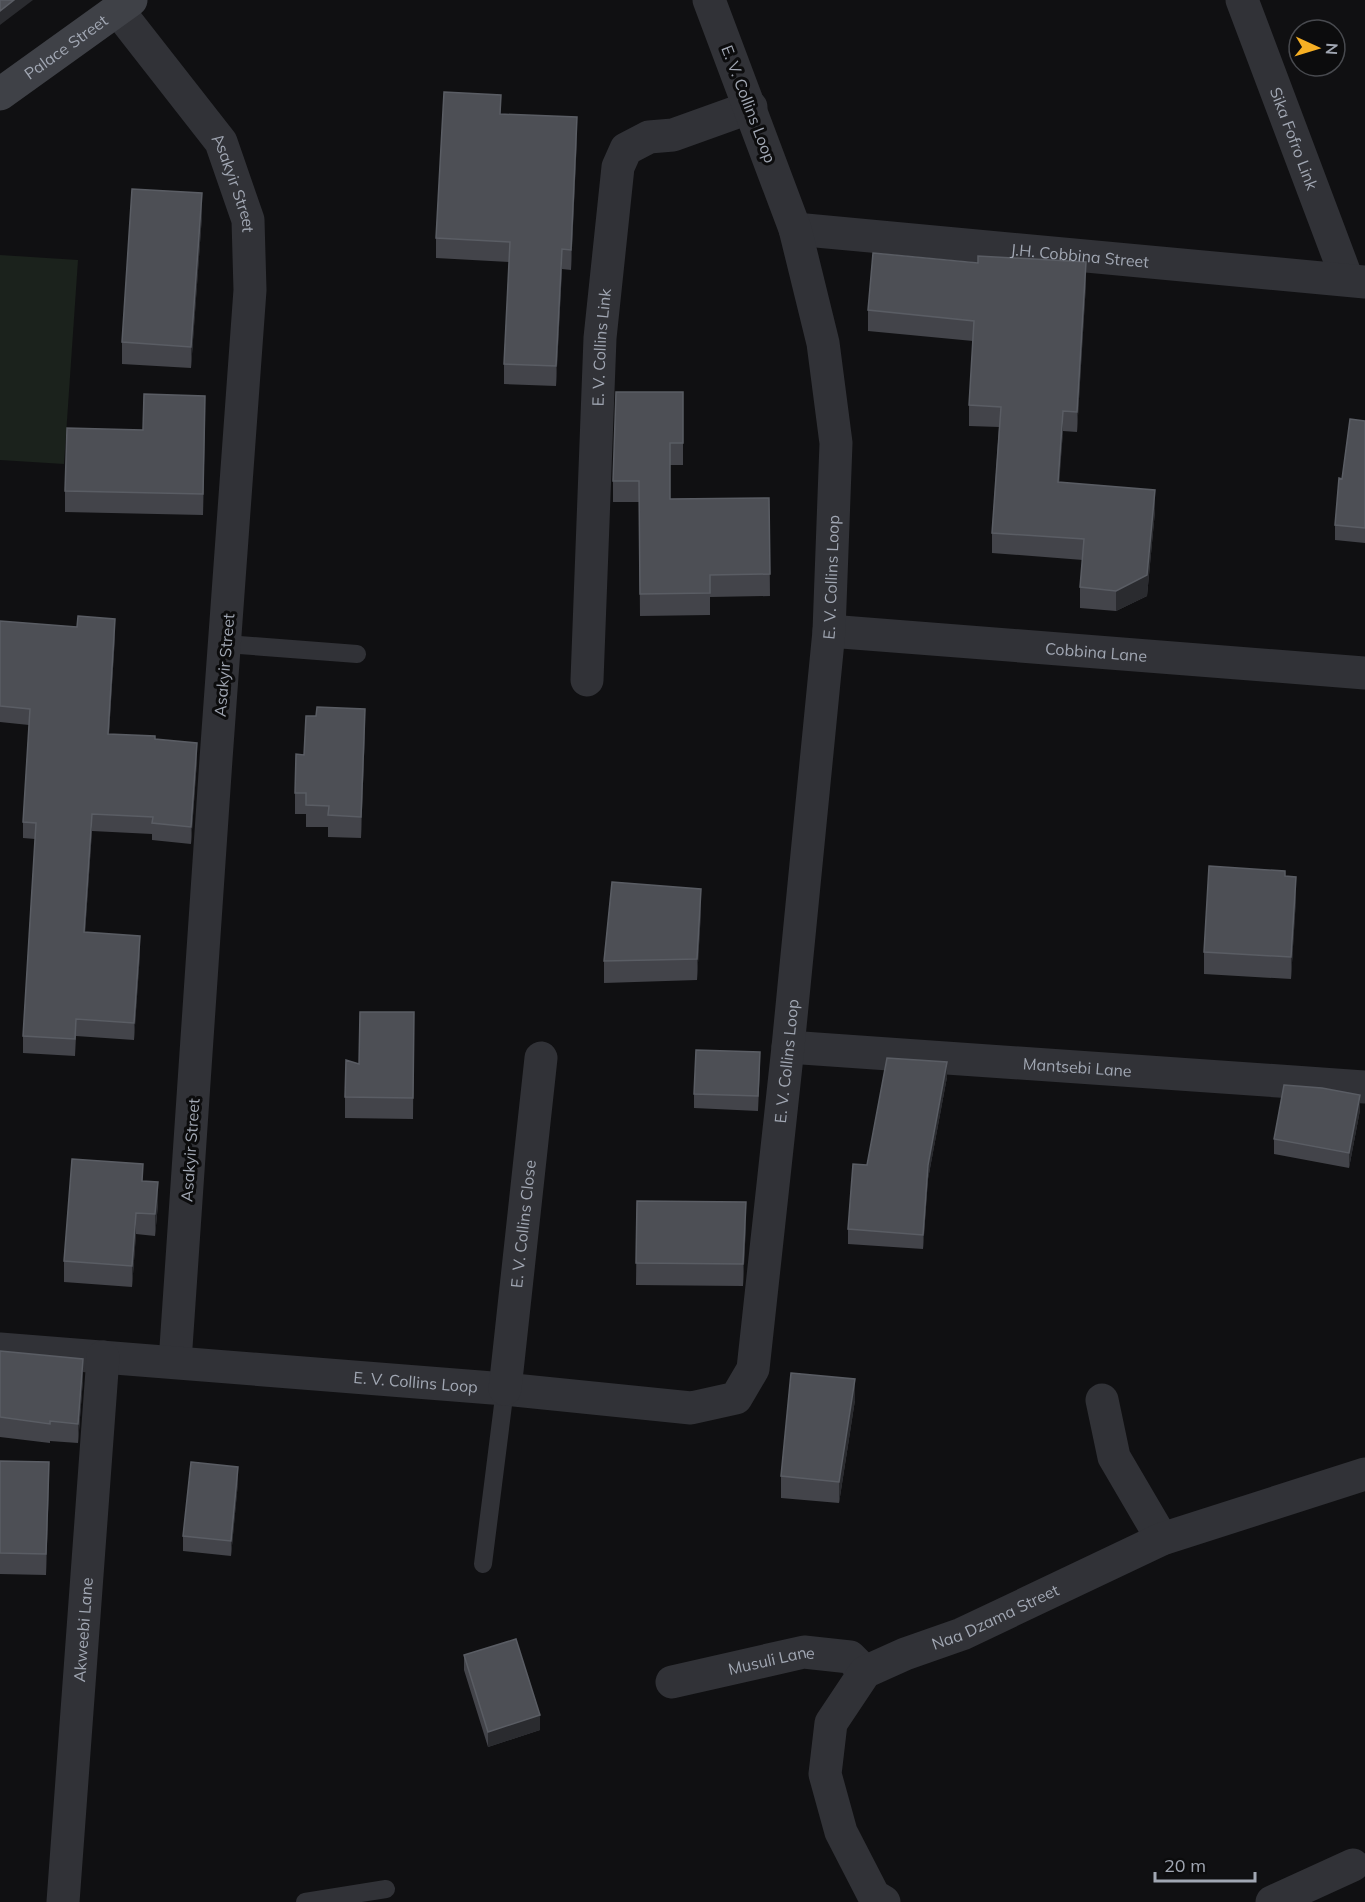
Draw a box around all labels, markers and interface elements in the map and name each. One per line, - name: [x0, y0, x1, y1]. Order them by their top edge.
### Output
- street label: Palace Street: [20, 10, 112, 83]
- north arrow: [1287, 18, 1347, 78]
- street label: E. V. Collins Loop: [717, 42, 781, 166]
- text: N: [1322, 42, 1342, 56]
- street label: Sika Fofro Link: [1266, 84, 1323, 193]
- street label: Asakyir Street: [208, 129, 258, 233]
- street label: J.H. Cobbina Street: [1010, 239, 1150, 272]
- street label: E. V. Collins Link: [587, 287, 615, 407]
- street label: E. V. Collins Loop: [818, 515, 843, 640]
- street label: Asakyir Street: [210, 612, 239, 718]
- street label: Cobbina Lane: [1044, 638, 1148, 666]
- street label: E. V. Collins Loop: [770, 998, 803, 1124]
- street label: Mantsebi Lane: [1022, 1053, 1132, 1081]
- street label: Asakyir Street: [176, 1097, 204, 1202]
- street label: E. V. Collins Close: [506, 1159, 540, 1289]
- street label: E. V. Collins Loop: [353, 1367, 479, 1397]
- street label: Akweebi Lane: [69, 1577, 97, 1683]
- street label: Naa Dzama Street: [929, 1579, 1062, 1654]
- street label: Musuli Lane: [726, 1642, 816, 1679]
- scale bar: [1155, 1845, 1256, 1883]
- text: 20 m: [1164, 1854, 1206, 1877]

